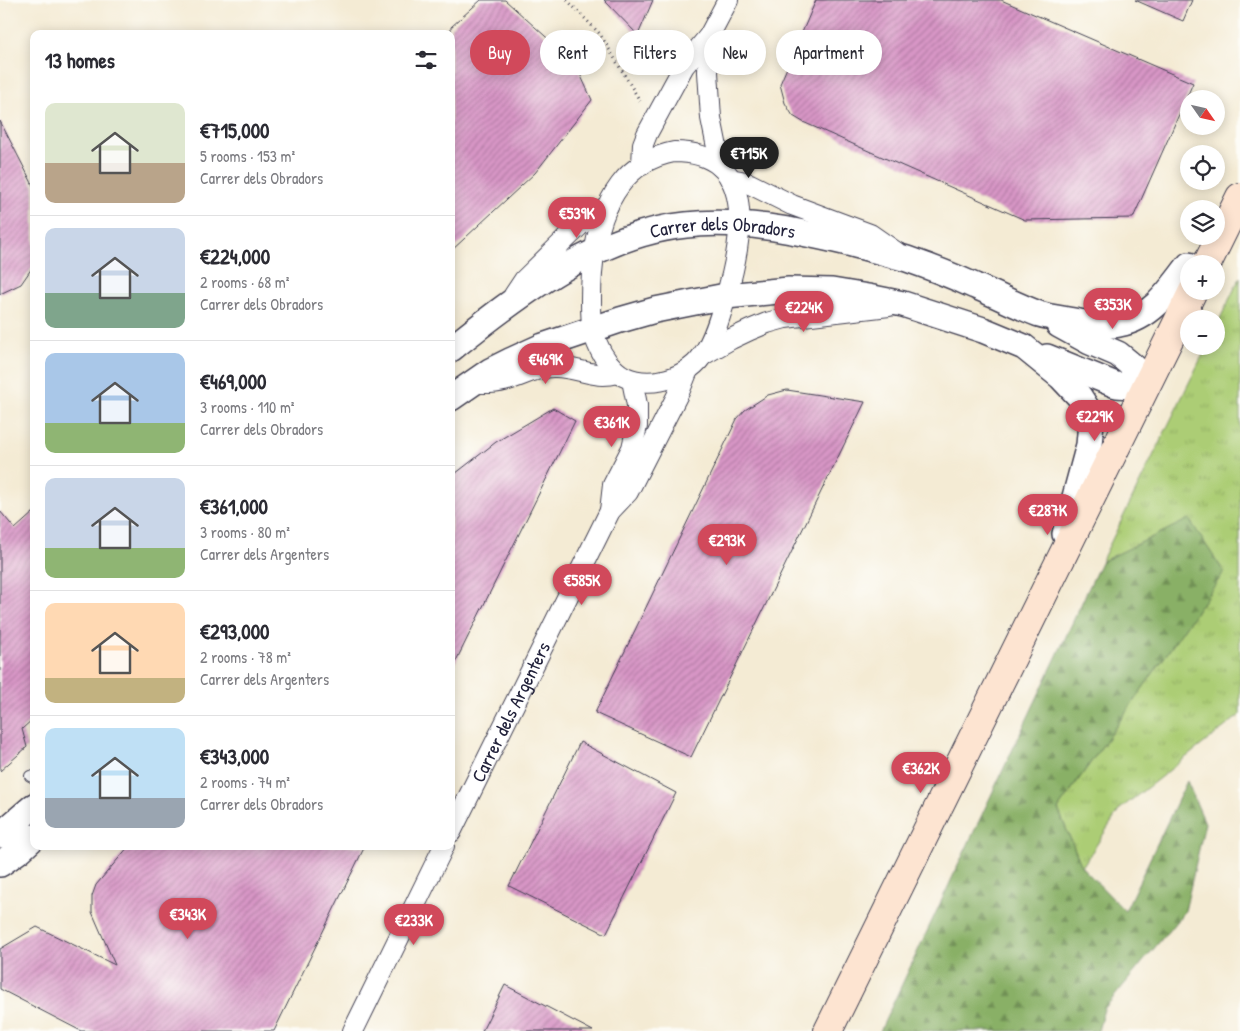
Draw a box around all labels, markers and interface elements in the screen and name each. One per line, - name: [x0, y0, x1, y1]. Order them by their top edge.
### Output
- chip: Buy: [470, 30, 530, 75]
- chip: Rent: [540, 30, 606, 75]
- chip: Filters: [616, 30, 694, 75]
- chip: New: [704, 30, 766, 75]
- chip: Apartment: [776, 30, 882, 75]
- text: 13 homes: [45, 46, 115, 75]
- icon: filters: [412, 46, 440, 74]
- north arrow: [1180, 90, 1225, 135]
- map controls: [1180, 90, 1225, 355]
- text: €715,000: [200, 116, 269, 145]
- icon: home: [85, 123, 145, 183]
- pin: €715K: [714, 136, 784, 179]
- text: €715K: [731, 142, 767, 164]
- text: 5 rooms · 153 m²: [200, 145, 295, 167]
- button: locate: [1180, 145, 1225, 190]
- text: Carrer dels Obradors: [200, 167, 323, 189]
- pin: €539K: [542, 196, 612, 239]
- button: layers: [1180, 200, 1225, 245]
- text: €539K: [559, 202, 595, 224]
- street label: Carrer dels Obradors: [647, 210, 797, 244]
- text: €224,000: [200, 242, 270, 271]
- icon: home: [85, 248, 145, 308]
- button: +: [1180, 255, 1225, 300]
- text: 2 rooms · 68 m²: [200, 271, 289, 293]
- pin: €353K: [1078, 288, 1148, 330]
- pin: €224K: [769, 290, 839, 333]
- text: Carrer dels Obradors: [200, 293, 323, 315]
- text: €353K: [1094, 293, 1132, 315]
- text: €224K: [785, 296, 823, 318]
- button: −: [1180, 310, 1225, 355]
- pin: €469K: [511, 342, 581, 385]
- text: €469K: [529, 348, 563, 370]
- text: €469,000: [200, 367, 267, 396]
- icon: home: [85, 373, 145, 433]
- text: 3 rooms · 110 m²: [200, 396, 295, 418]
- pin: €229K: [1060, 400, 1130, 442]
- text: €229K: [1077, 405, 1113, 427]
- pin: €361K: [577, 406, 647, 448]
- text: €361K: [594, 411, 630, 433]
- text: Carrer dels Obradors: [200, 418, 323, 440]
- text: €361,000: [200, 492, 268, 521]
- pin: €287K: [1013, 494, 1083, 536]
- icon: home: [85, 498, 145, 558]
- text: €287K: [1029, 499, 1067, 521]
- text: 3 rooms · 80 m²: [200, 521, 290, 543]
- pin: €293K: [692, 524, 762, 566]
- text: €293K: [709, 529, 745, 551]
- text: Carrer dels Argenters: [200, 543, 329, 565]
- pin: €585K: [547, 564, 617, 606]
- text: €585K: [564, 569, 600, 591]
- text: €293,000: [200, 617, 270, 646]
- icon: home: [85, 623, 145, 683]
- street label: Carrer dels Argenters: [465, 637, 556, 786]
- text: 2 rooms · 78 m²: [200, 646, 291, 668]
- text: Carrer dels Argenters: [200, 668, 329, 690]
- text: €343,000: [200, 742, 269, 771]
- icon: home: [85, 748, 145, 808]
- pin: €362K: [886, 752, 956, 794]
- text: €362K: [902, 757, 940, 779]
- text: 2 rooms · 74 m²: [200, 771, 290, 793]
- text: Carrer dels Obradors: [200, 793, 323, 815]
- pin: €343K: [153, 898, 223, 940]
- text: €343K: [170, 903, 206, 925]
- pin: €233K: [379, 904, 449, 946]
- text: €233K: [395, 909, 433, 931]

